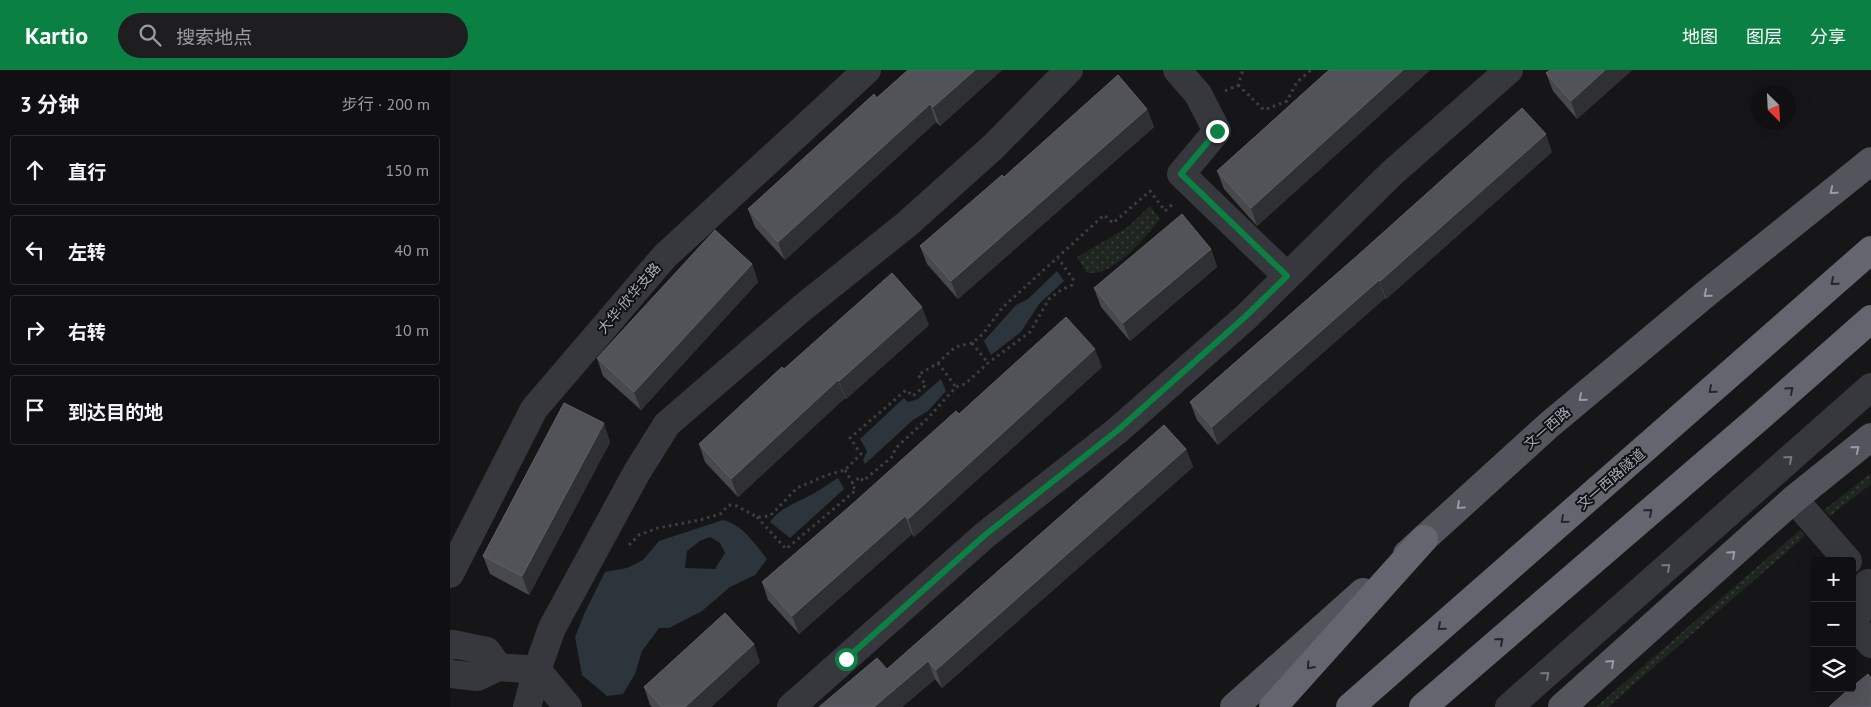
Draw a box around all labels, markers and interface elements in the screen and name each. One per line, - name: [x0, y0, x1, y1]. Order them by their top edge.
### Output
- search box: [118, 13, 468, 58]
- text: Kartio: [25, 20, 88, 51]
- icon: search: [136, 21, 164, 49]
- text: 搜索地点: [176, 25, 252, 49]
- text: 地图: [1682, 25, 1718, 48]
- text: 图层: [1746, 25, 1782, 48]
- text: 分享: [1810, 25, 1846, 48]
- north arrow: [1751, 85, 1796, 130]
- text: 3 分钟: [20, 91, 79, 118]
- text: 步行 · 200 m: [342, 94, 430, 114]
- route end: [1206, 120, 1229, 143]
- icon: ahead: [21, 156, 49, 184]
- text: 直行: [68, 160, 106, 184]
- text: 150 m: [386, 160, 429, 180]
- one-way arrow: [1830, 186, 1839, 194]
- icon: left: [21, 236, 49, 264]
- text: 左转: [68, 240, 106, 264]
- text: 40 m: [394, 240, 429, 260]
- street label: 大华·欣华支路: [593, 259, 665, 337]
- one-way arrow: [1831, 277, 1840, 286]
- one-way arrow: [1704, 288, 1713, 296]
- icon: right: [21, 316, 49, 344]
- text: 右转: [68, 320, 106, 344]
- text: 10 m: [394, 320, 429, 340]
- one-way arrow: [1709, 384, 1718, 393]
- one-way arrow: [1785, 387, 1794, 396]
- one-way arrow: [1579, 392, 1588, 400]
- icon: arrive: [21, 396, 49, 424]
- text: 到达目的地: [68, 400, 163, 424]
- street label: 文一西路: [1520, 403, 1574, 453]
- street label: 文一西路隧道: [1573, 445, 1649, 513]
- one-way arrow: [1850, 446, 1859, 454]
- one-way arrow: [1784, 456, 1793, 465]
- one-way arrow: [1457, 500, 1466, 509]
- one-way arrow: [1644, 509, 1653, 518]
- one-way arrow: [1560, 514, 1569, 523]
- one-way arrow: [1726, 551, 1735, 560]
- map controls: [1811, 557, 1856, 692]
- button: +: [1811, 557, 1856, 602]
- one-way arrow: [1662, 564, 1671, 573]
- button: −: [1811, 602, 1856, 647]
- one-way arrow: [1438, 621, 1447, 630]
- one-way arrow: [1494, 638, 1503, 647]
- button: layers: [1811, 647, 1856, 692]
- route start: [835, 648, 858, 671]
- one-way arrow: [1606, 660, 1615, 669]
- one-way arrow: [1307, 661, 1316, 670]
- one-way arrow: [1540, 672, 1549, 681]

